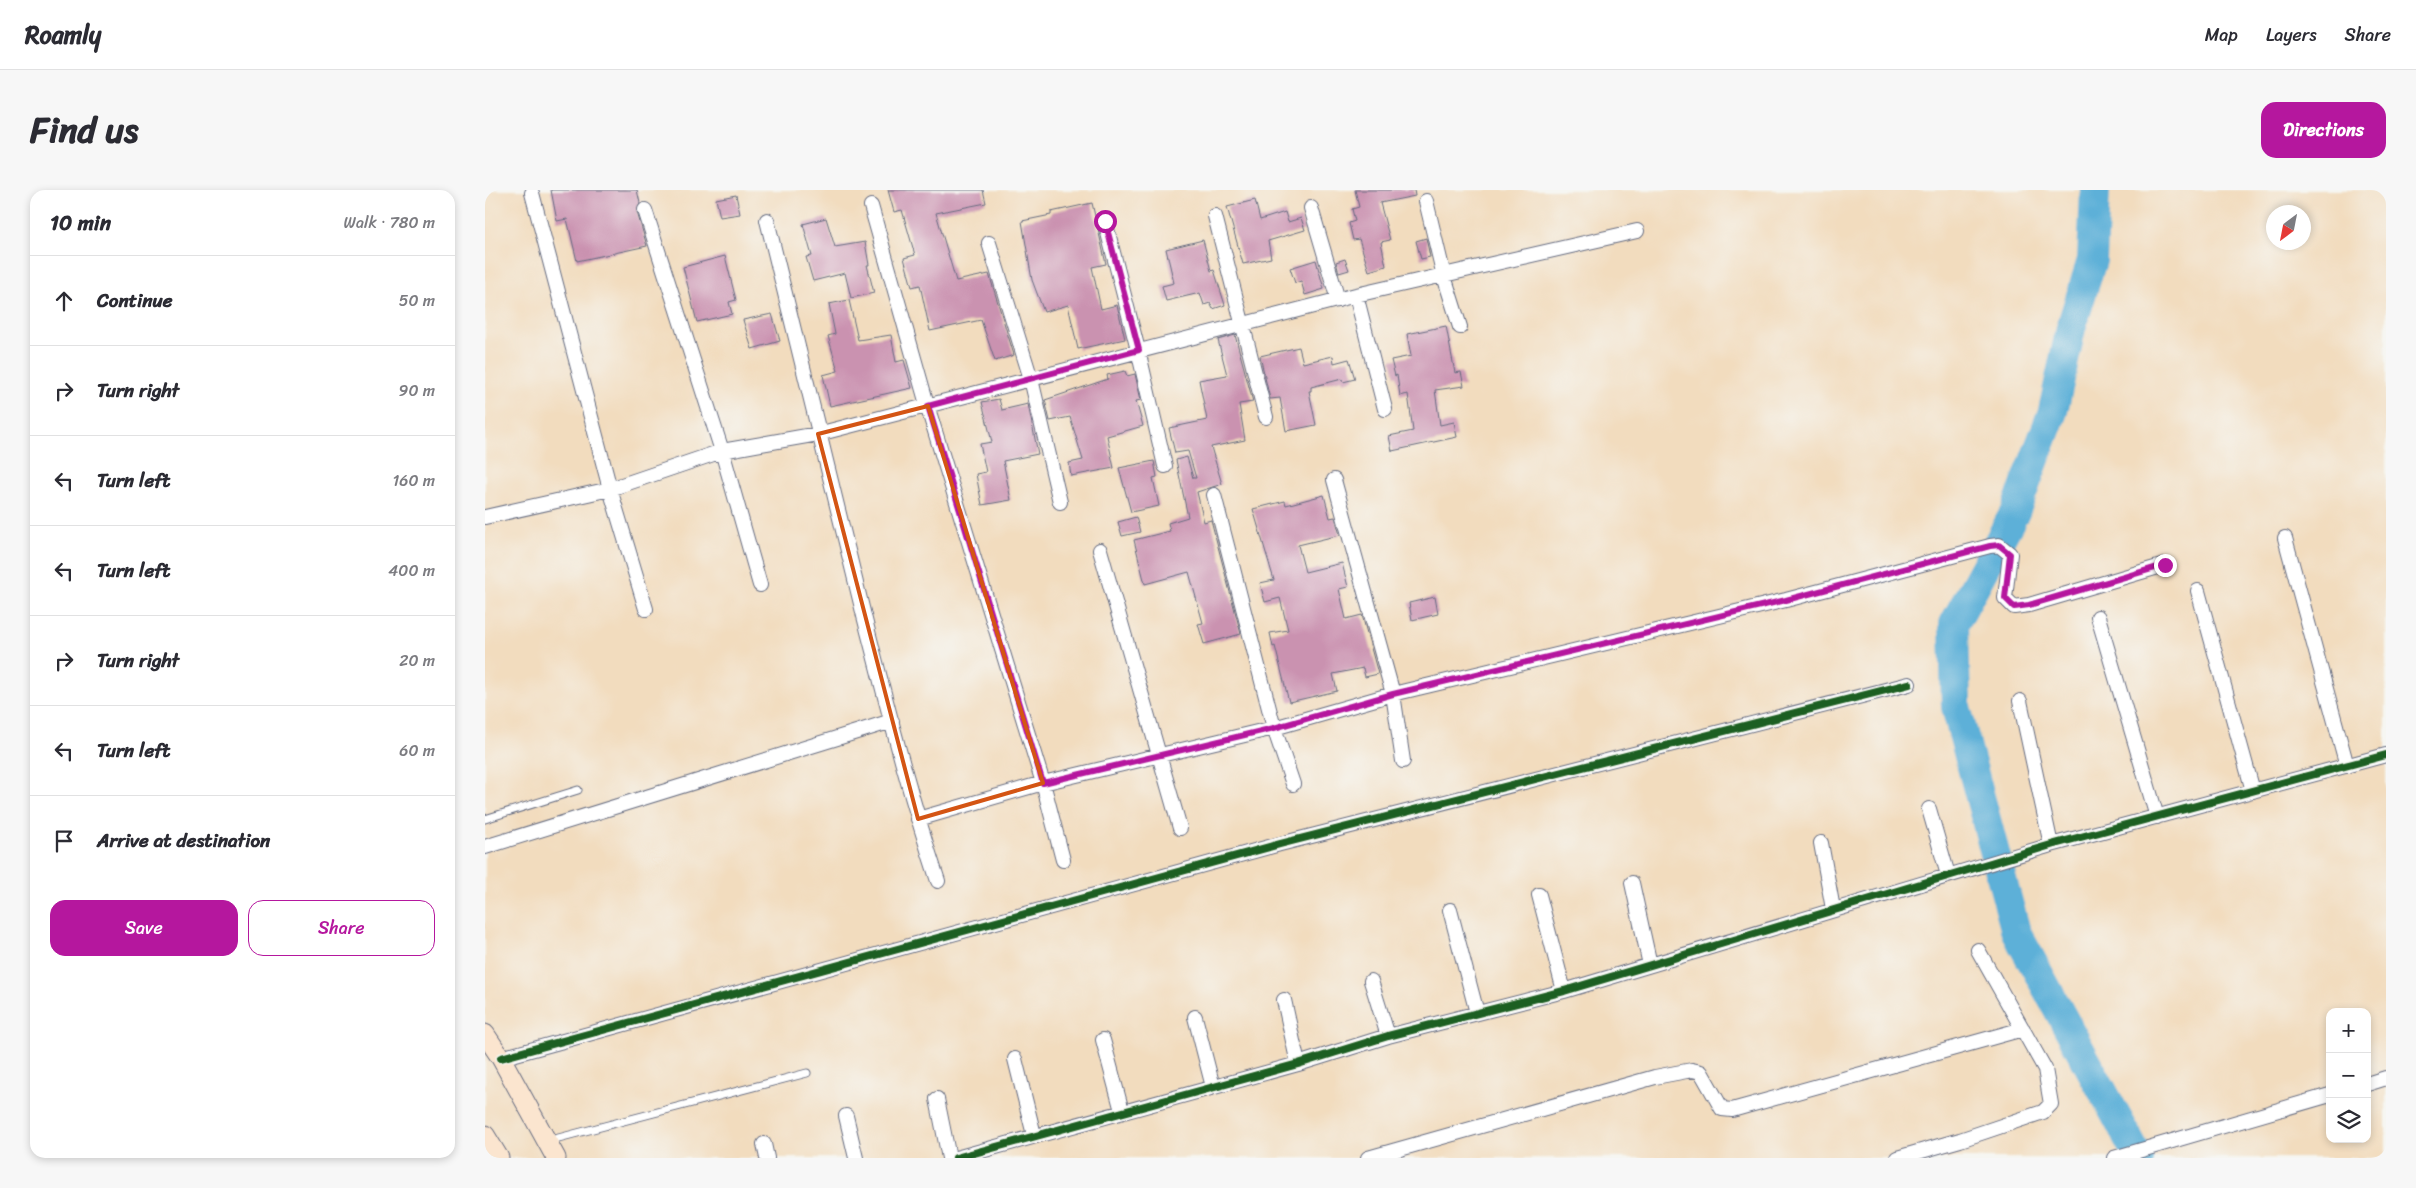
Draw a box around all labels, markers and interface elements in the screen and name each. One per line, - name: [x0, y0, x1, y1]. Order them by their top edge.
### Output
- text: Roamly: [25, 14, 101, 56]
- text: Map: [2205, 19, 2238, 51]
- text: Layers: [2266, 19, 2317, 51]
- text: Share: [2345, 19, 2391, 51]
- text: Find us: [30, 99, 138, 161]
- button: Directions: [2261, 102, 2386, 158]
- text: 10 min: [50, 204, 111, 242]
- north arrow: [2266, 205, 2311, 250]
- text: Walk · 780 m: [344, 208, 435, 237]
- route start: [1094, 210, 1117, 233]
- text: Continue: [97, 284, 173, 317]
- text: 50 m: [399, 286, 435, 315]
- icon: ahead: [50, 287, 78, 315]
- text: Turn right: [97, 374, 179, 407]
- text: 90 m: [399, 376, 435, 405]
- icon: right: [50, 377, 78, 405]
- text: Turn left: [97, 464, 170, 497]
- text: 160 m: [392, 466, 435, 495]
- icon: left: [50, 467, 78, 495]
- text: Turn left: [97, 554, 170, 587]
- route end: [2154, 554, 2177, 577]
- text: 400 m: [388, 556, 435, 585]
- icon: left: [50, 557, 78, 585]
- text: Turn right: [97, 644, 179, 677]
- text: 20 m: [399, 646, 435, 675]
- icon: right: [50, 647, 78, 675]
- text: Turn left: [97, 734, 170, 767]
- text: 60 m: [399, 736, 435, 765]
- icon: left: [50, 737, 78, 765]
- text: Arrive at destination: [97, 824, 270, 857]
- icon: arrive: [50, 827, 78, 855]
- button: Save: [50, 900, 238, 956]
- button: Share: [248, 900, 435, 956]
- map controls: [2326, 1008, 2371, 1143]
- button: +: [2326, 1008, 2371, 1053]
- button: −: [2326, 1053, 2371, 1098]
- button: layers: [2326, 1098, 2371, 1143]

